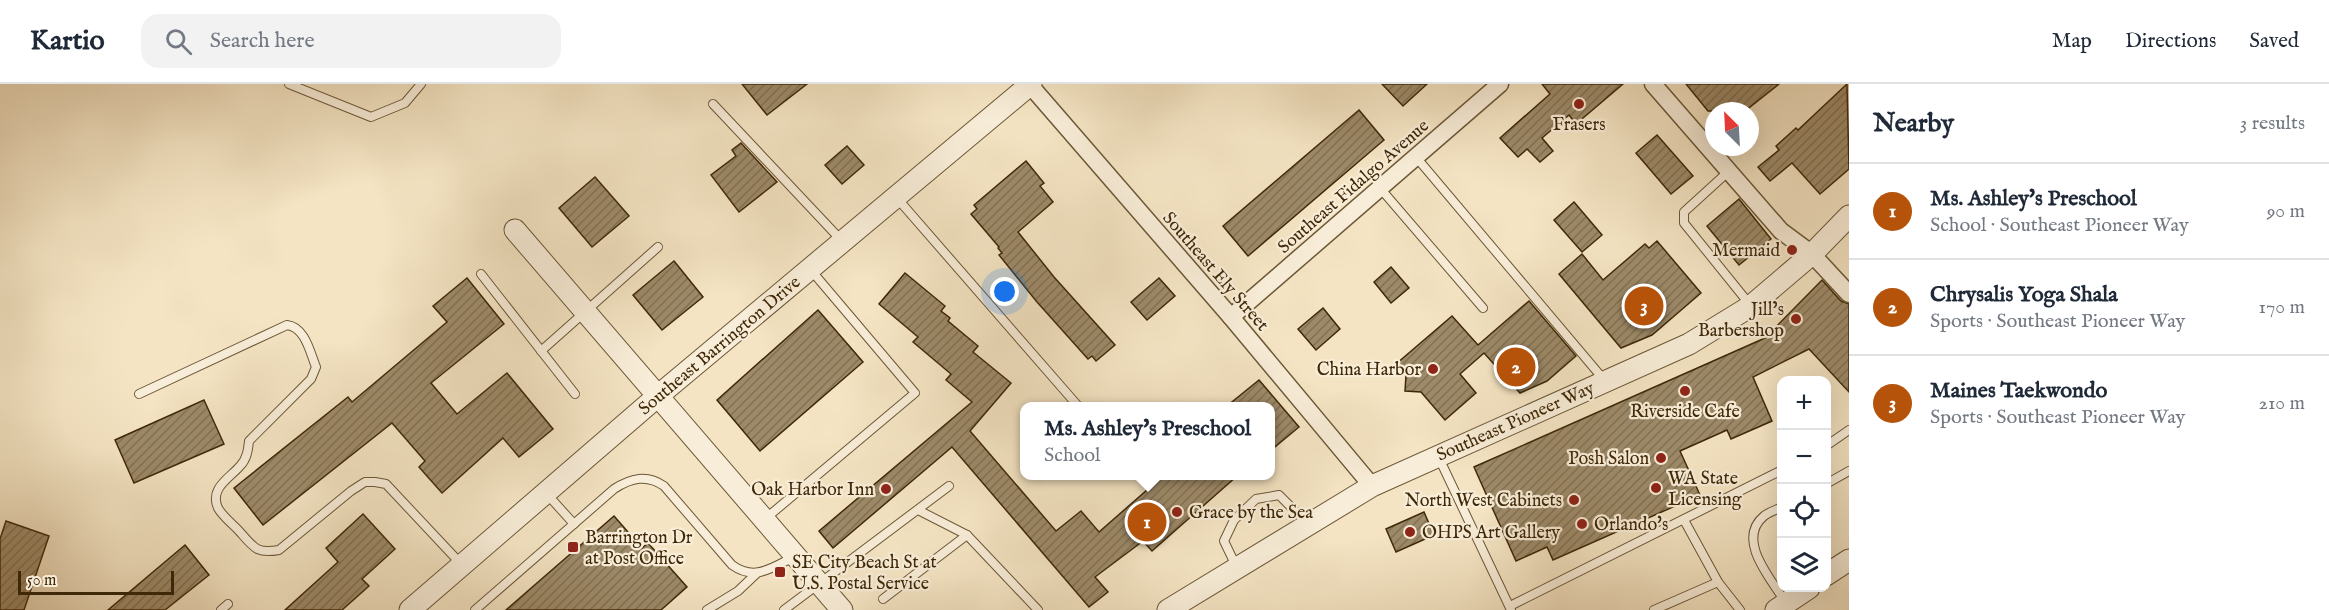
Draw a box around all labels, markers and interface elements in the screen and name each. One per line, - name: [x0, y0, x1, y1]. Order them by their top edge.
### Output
- search box: [141, 14, 561, 68]
- text: Kartio: [30, 24, 105, 59]
- icon: search: [162, 25, 195, 58]
- text: Search here: [210, 27, 315, 55]
- text: Map: [2052, 28, 2092, 55]
- text: Directions: [2125, 28, 2216, 55]
- text: Saved: [2249, 28, 2299, 55]
- marker: Frasers: [1572, 97, 1586, 111]
- north arrow: [1705, 102, 1759, 156]
- text: Nearby: [1873, 107, 1954, 140]
- text: 3 results: [2240, 111, 2305, 136]
- place label: Frasers: [1552, 114, 1606, 137]
- street label: Southeast Fidalgo Avenue: [1274, 115, 1434, 259]
- text: Ms. Ashley's Preschool: [1930, 185, 2137, 213]
- text: 1: [1889, 199, 1896, 224]
- text: 90 m: [2267, 199, 2305, 224]
- street label: Southeast Ely Street: [1157, 207, 1273, 337]
- text: School · Southeast Pioneer Way: [1930, 213, 2189, 238]
- place label: Mermaid: [1712, 240, 1780, 263]
- marker: Mermaid: [1785, 243, 1799, 257]
- street label: Southeast Barrington Drive: [634, 272, 806, 421]
- your location: [990, 277, 1019, 306]
- text: Chrysalis Yoga Shala: [1930, 281, 2118, 309]
- pin: 3: [1624, 284, 1664, 328]
- text: 2: [1888, 295, 1897, 320]
- text: 170 m: [2259, 295, 2305, 320]
- place label: Jill’s Barbershop: [1698, 299, 1784, 343]
- text: Sports · Southeast Pioneer Way: [1930, 309, 2185, 334]
- marker: Jill’s Barbershop: [1789, 312, 1803, 326]
- pin: 2: [1496, 344, 1536, 390]
- place label: China Harbor: [1317, 359, 1421, 382]
- marker: China Harbor: [1426, 362, 1440, 376]
- map controls: [1777, 376, 1831, 592]
- button: +: [1777, 376, 1831, 430]
- street label: Southeast Pioneer Way: [1433, 377, 1598, 468]
- text: Maines Taekwondo: [1930, 377, 2107, 405]
- marker: Riverside Cafe: [1678, 384, 1692, 398]
- text: 3: [1889, 391, 1896, 416]
- text: 210 m: [2259, 391, 2305, 416]
- place label: Riverside Cafe: [1630, 401, 1740, 424]
- popup: [1020, 402, 1275, 480]
- text: Sports · Southeast Pioneer Way: [1930, 405, 2185, 430]
- text: Ms. Ashley's Preschool: [1044, 415, 1251, 443]
- button: −: [1777, 430, 1831, 484]
- text: School: [1044, 443, 1100, 468]
- place label: Posh Salon: [1568, 448, 1649, 471]
- marker: Posh Salon: [1654, 451, 1668, 465]
- place label: WA State Licensing: [1668, 468, 1742, 512]
- place label: Oak Harbor Inn: [751, 479, 874, 502]
- marker: WA State Licensing: [1649, 481, 1663, 495]
- marker: Oak Harbor Inn: [879, 482, 893, 496]
- button: locate: [1777, 484, 1831, 538]
- place label: North West Cabinets: [1405, 490, 1562, 513]
- marker: North West Cabinets: [1567, 493, 1581, 507]
- pin: 1: [1128, 500, 1166, 544]
- place label: Grace by the Sea: [1189, 502, 1313, 525]
- marker: Grace by the Sea: [1170, 505, 1184, 519]
- place label: Orlando's: [1594, 514, 1668, 537]
- marker: Orlando's: [1575, 517, 1589, 531]
- place label: OHPS Art Gallery: [1422, 522, 1560, 545]
- marker: OHPS Art Gallery: [1403, 525, 1417, 539]
- place label: Barrington Dr at Post Office: [585, 527, 693, 571]
- button: layers: [1777, 538, 1831, 592]
- marker: Barrington Dr at Post Office: [566, 540, 580, 554]
- place label: SE City Beach St at U.S. Postal Service: [792, 552, 937, 596]
- marker: SE City Beach St at U.S. Postal Service: [773, 565, 787, 579]
- scale bar: [18, 568, 174, 596]
- text: 50 m: [27, 571, 56, 591]

